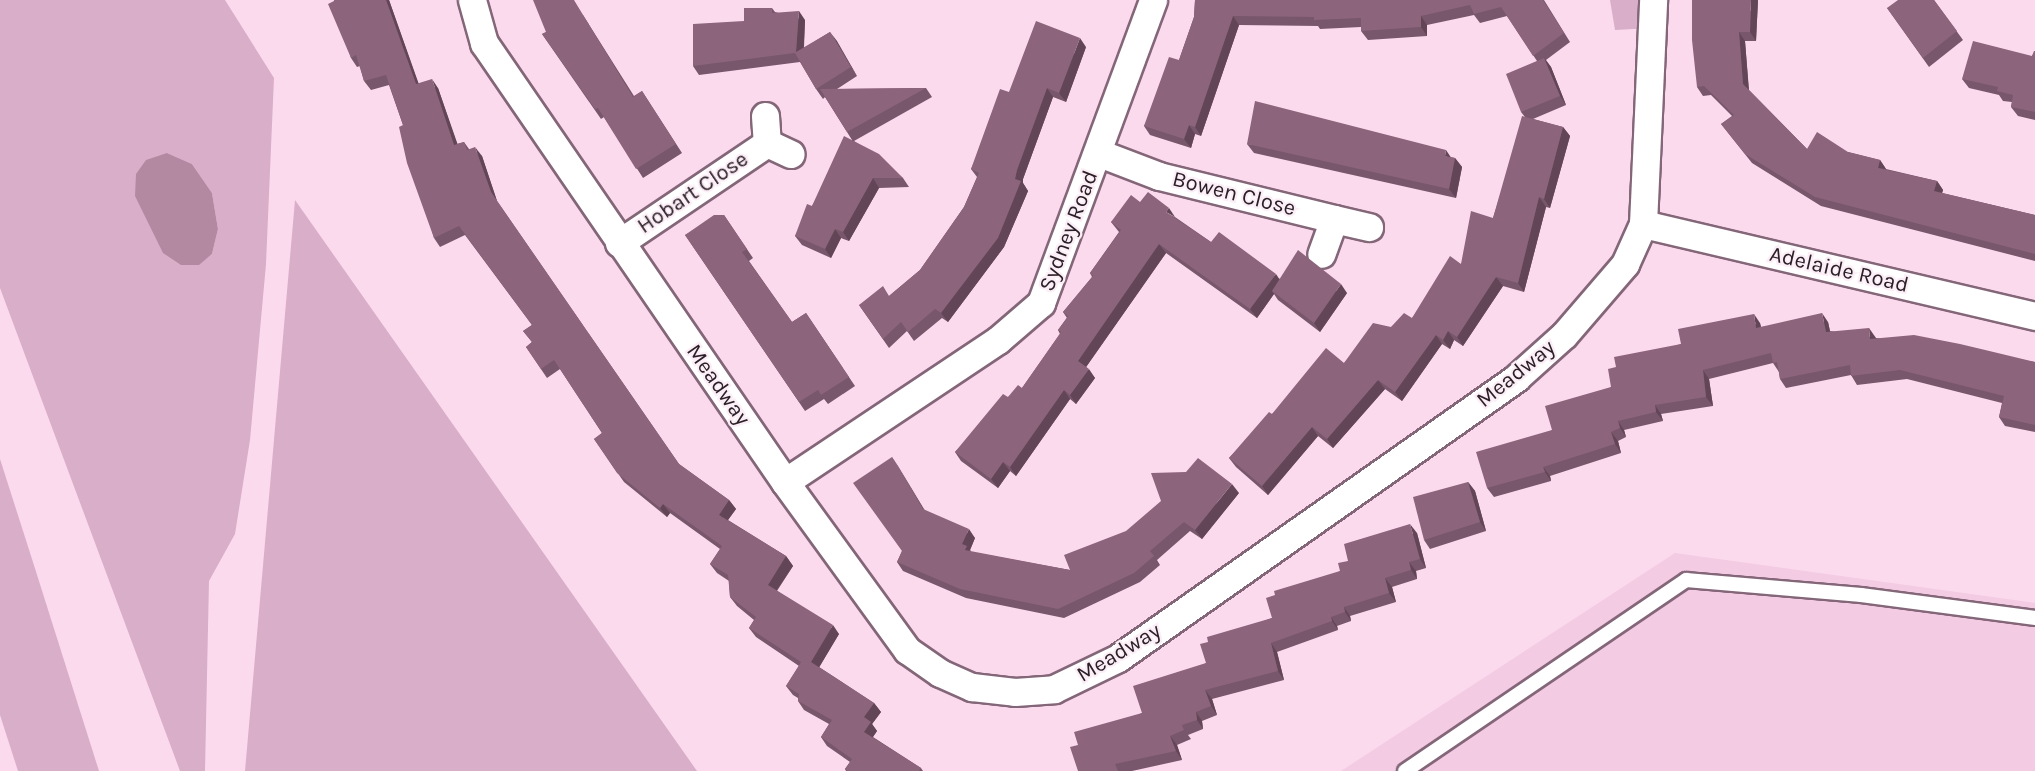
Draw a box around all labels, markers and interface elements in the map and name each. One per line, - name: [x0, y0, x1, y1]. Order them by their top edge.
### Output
- street label: Hobart Close: [633, 146, 753, 240]
- street label: Bowen Close: [1170, 166, 1298, 222]
- street label: Sydney Road: [1034, 167, 1104, 295]
- street label: Adelaide Road: [1767, 241, 1911, 299]
- street label: Meadway: [1471, 334, 1561, 414]
- street label: Meadway: [680, 339, 756, 431]
- street label: Meadway: [1072, 618, 1166, 688]

